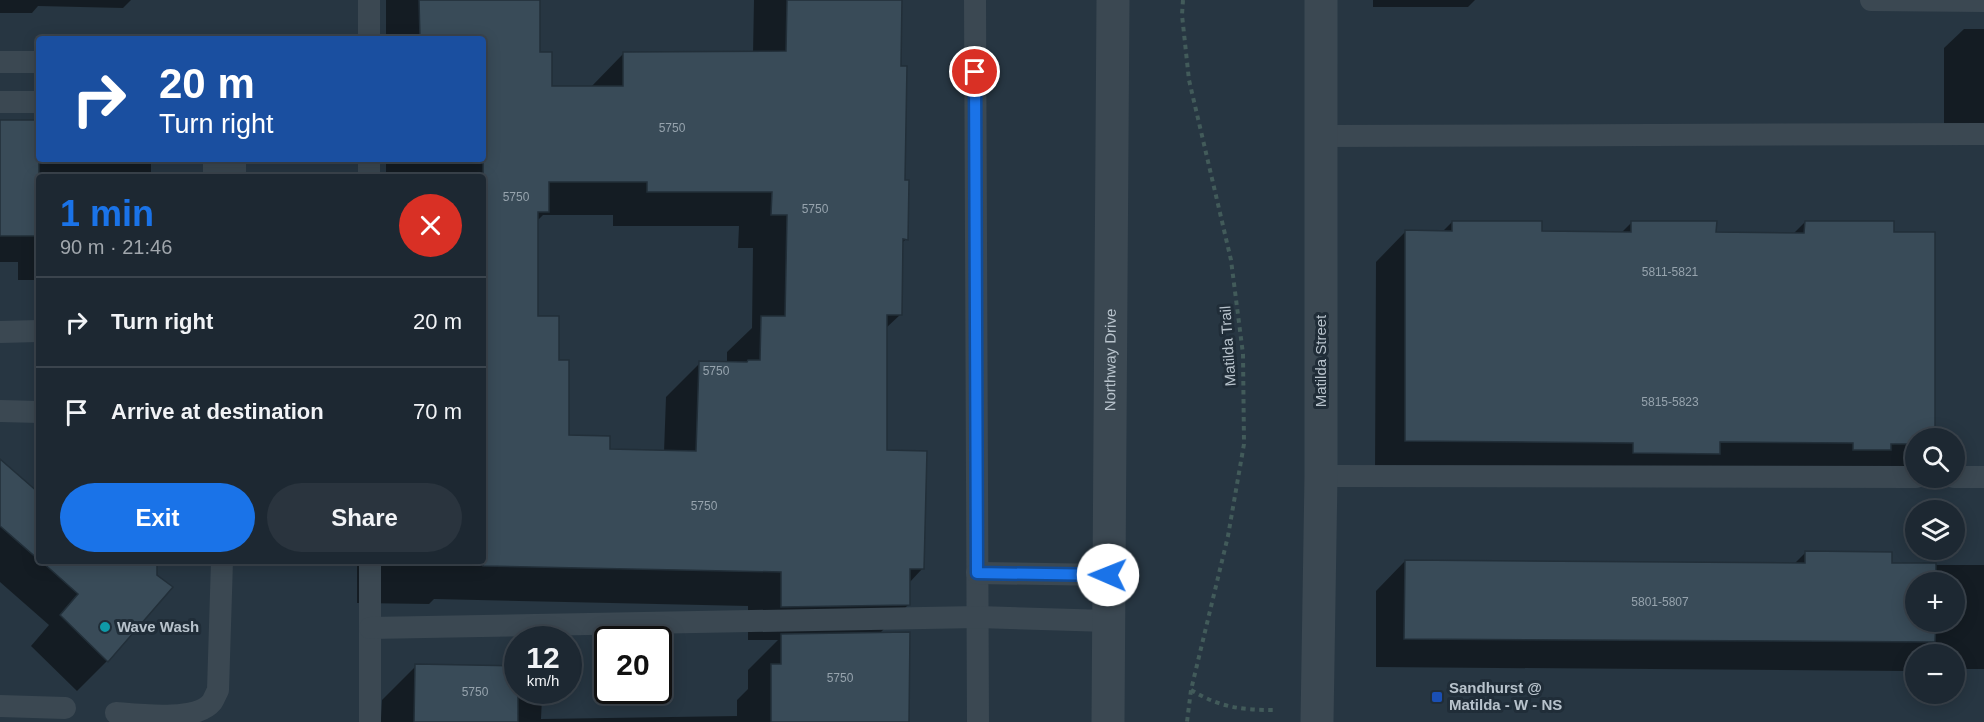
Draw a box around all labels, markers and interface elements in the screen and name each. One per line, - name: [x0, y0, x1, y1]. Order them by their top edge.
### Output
- pin: [949, 46, 1000, 97]
- icon: arrive: [958, 55, 991, 88]
- icon: right: [60, 60, 138, 138]
- text: 20 m: [159, 60, 255, 107]
- text: Turn right: [159, 109, 274, 139]
- house number: 5750: [659, 121, 686, 135]
- house number: 5750: [503, 190, 530, 204]
- text: 1 min: [60, 193, 154, 234]
- button: close: [399, 194, 462, 257]
- house number: 5750: [802, 202, 829, 216]
- text: 90 m · 21:46: [60, 236, 172, 258]
- house number: 5811-5821: [1642, 265, 1699, 279]
- street label: Matilda Trail: [1216, 305, 1239, 387]
- icon: right: [60, 306, 93, 339]
- text: Turn right: [111, 309, 213, 334]
- text: 20 m: [413, 309, 462, 334]
- street label: Northway Drive: [1101, 309, 1119, 411]
- street label: Matilda Street: [1312, 314, 1329, 407]
- house number: 5750: [703, 364, 730, 378]
- house number: 5815-5823: [1641, 395, 1699, 409]
- icon: arrive: [60, 396, 93, 429]
- text: Arrive at destination: [111, 399, 324, 424]
- text: 70 m: [413, 399, 462, 424]
- map controls: [1905, 428, 1965, 704]
- button: search: [1905, 428, 1965, 488]
- button: Exit: [60, 483, 255, 552]
- button: Share: [267, 483, 462, 552]
- house number: 5750: [691, 499, 718, 513]
- button: layers: [1905, 500, 1965, 560]
- position arrow: [1076, 543, 1140, 607]
- button: +: [1905, 572, 1965, 632]
- house number: 5801-5807: [1631, 595, 1689, 609]
- place label: Wave Wash: [117, 618, 199, 635]
- marker: Wave Wash: [98, 620, 112, 634]
- speed limit sign: 20: [594, 626, 672, 704]
- text: 12: [526, 641, 560, 674]
- button: −: [1905, 644, 1965, 704]
- house number: 5750: [827, 671, 854, 685]
- text: km/h: [527, 672, 559, 689]
- place label: Sandhurst @ Matilda - W - NS: [1449, 679, 1562, 713]
- house number: 5750: [462, 685, 489, 699]
- marker: Sandhurst @ Matilda - W - NS: [1430, 690, 1444, 704]

